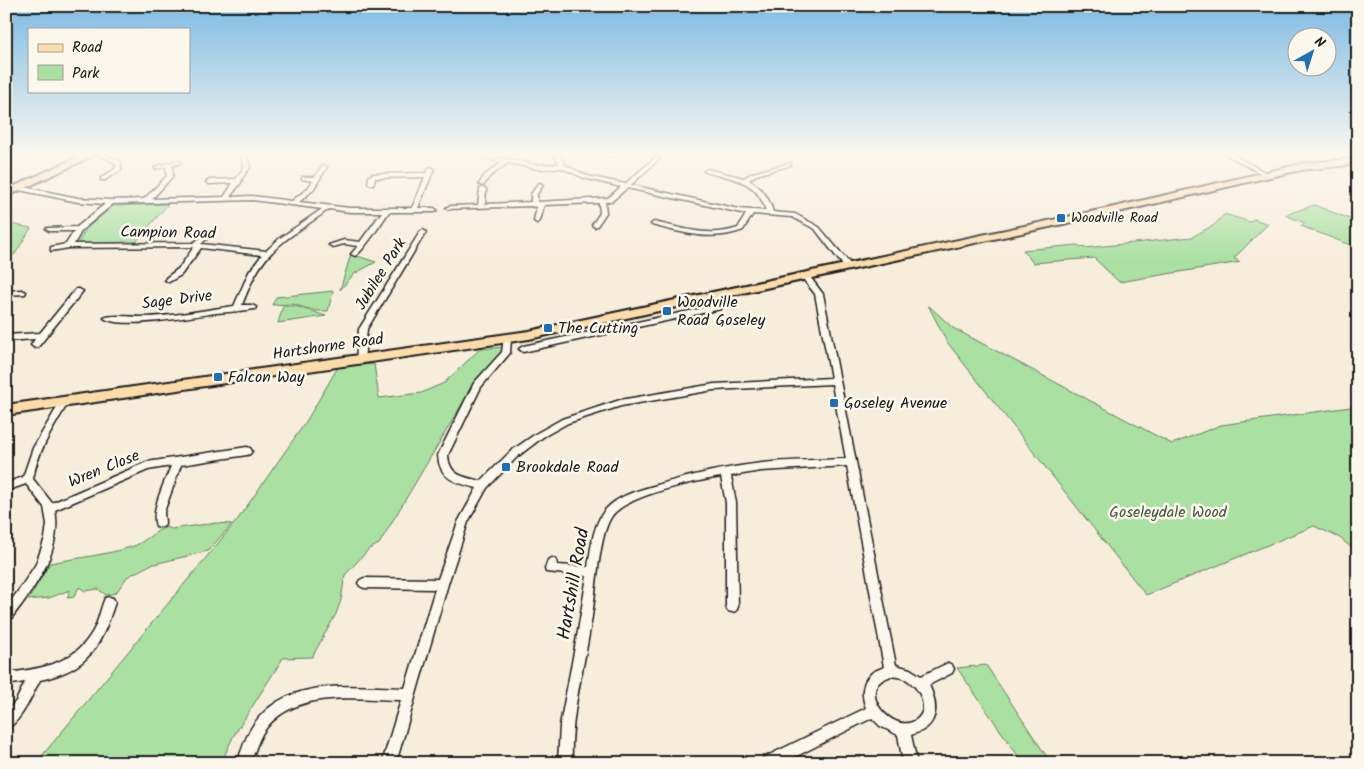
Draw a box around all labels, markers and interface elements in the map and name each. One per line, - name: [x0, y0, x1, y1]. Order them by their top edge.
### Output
- legend: [28, 28, 190, 92]
- north arrow: [1286, 28, 1336, 78]
- text: N: [1309, 31, 1330, 54]
- text: Road: [72, 36, 103, 60]
- text: Park: [72, 62, 100, 86]
- place label: Woodville Road: [1071, 207, 1159, 229]
- marker: Woodville Road: [1055, 212, 1067, 224]
- street label: Campion Road: [120, 220, 217, 246]
- street label: Jubilee Park: [349, 233, 413, 315]
- street label: Sage Drive: [140, 283, 214, 317]
- place label: Woodville Road Goseley: [677, 290, 766, 333]
- marker: Woodville Road Goseley: [661, 305, 673, 317]
- place label: The Cutting: [558, 316, 638, 341]
- marker: The Cutting: [542, 322, 554, 334]
- street label: Hartshorne Road: [271, 327, 386, 367]
- place label: Falcon Way: [228, 365, 305, 390]
- marker: Falcon Way: [212, 371, 224, 383]
- place label: Goseley Avenue: [844, 391, 947, 416]
- marker: Goseley Avenue: [828, 397, 840, 409]
- street label: Wren Close: [65, 443, 143, 495]
- place label: Brookdale Road: [516, 455, 620, 480]
- marker: Brookdale Road: [500, 461, 512, 473]
- park label: Goseleydale Wood: [1109, 500, 1228, 525]
- street label: Hartshill Road: [549, 525, 599, 642]

